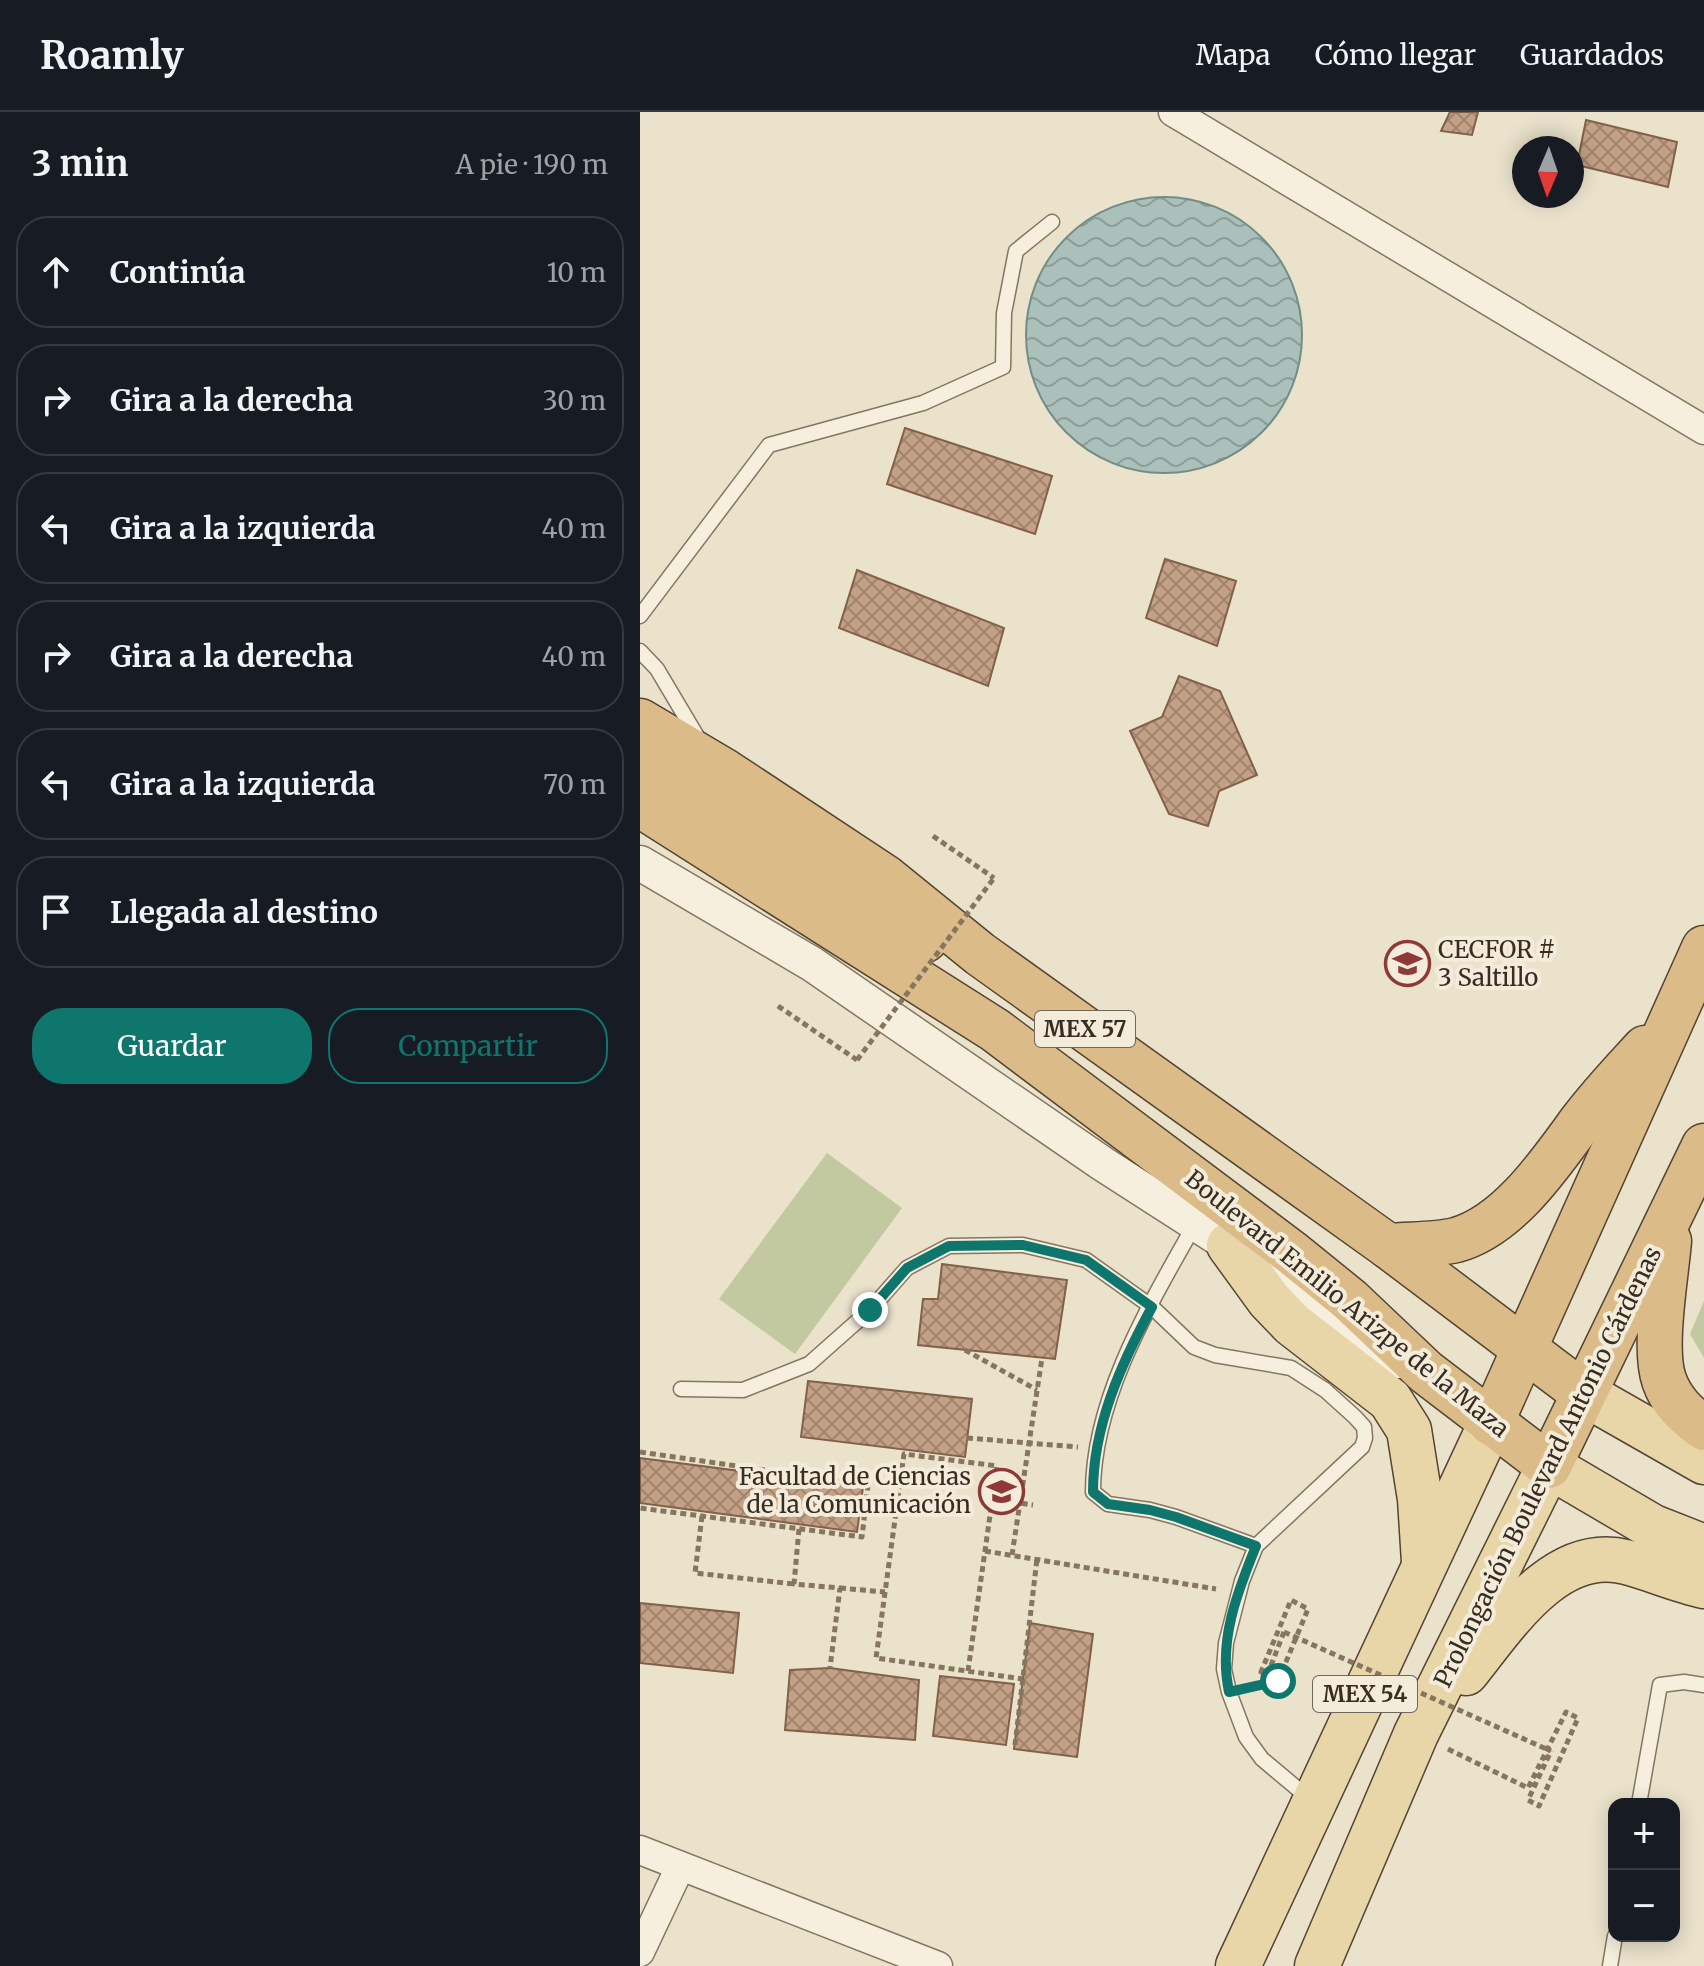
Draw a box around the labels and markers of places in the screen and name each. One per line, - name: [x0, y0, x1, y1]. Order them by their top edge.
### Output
- place label: CECFOR # 3 Saltillo: [1438, 934, 1555, 993]
- school or university icon: CECFOR # 3 Saltillo: [1383, 940, 1431, 988]
- place label: Facultad de Ciencias de la Comunicación: [739, 1461, 971, 1520]
- school or university icon: Facultad de Ciencias de la Comunicación: [978, 1467, 1026, 1515]

